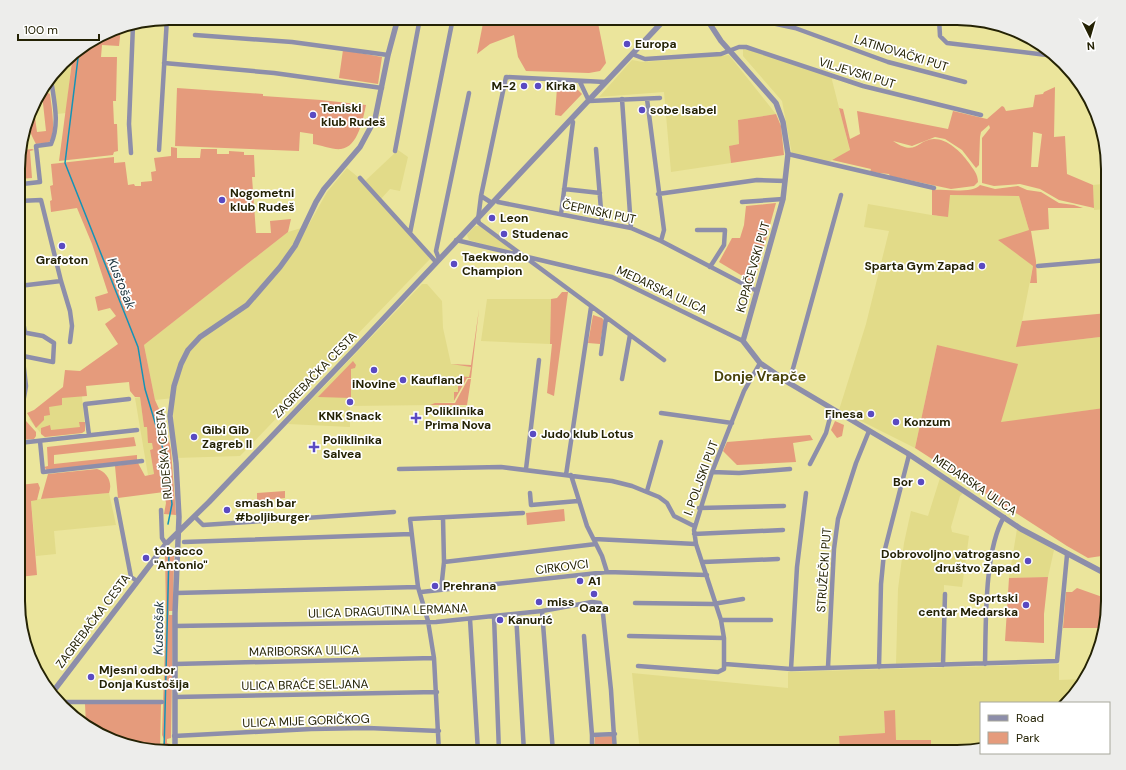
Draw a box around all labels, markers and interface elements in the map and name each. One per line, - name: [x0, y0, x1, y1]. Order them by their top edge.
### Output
- scale bar: [18, 16, 99, 42]
- north arrow: [1070, 16, 1110, 56]
- text: 100 m: [24, 22, 58, 38]
- street label: LATINOVAČKI PUT: [852, 31, 950, 75]
- place label: Europa: [635, 36, 676, 52]
- marker: Europa: [622, 39, 632, 49]
- text: N: [1086, 39, 1095, 53]
- street label: VILJEVSKI PUT: [817, 54, 897, 92]
- place label: M-2: [492, 78, 516, 94]
- place label: Kirka: [546, 78, 576, 94]
- marker: M-2: [519, 81, 529, 91]
- marker: Kirka: [533, 81, 543, 91]
- place label: Teniski klub Rudeš: [321, 100, 386, 130]
- place label: sobe Isabel: [650, 102, 717, 118]
- marker: sobe Isabel: [637, 105, 647, 115]
- marker: Teniski klub Rudeš: [308, 110, 318, 120]
- place label: Nogometni klub Rudeš: [230, 185, 295, 215]
- marker: Nogometni klub Rudeš: [217, 195, 227, 205]
- street label: ČEPINSKI PUT: [561, 196, 638, 228]
- place label: Leon: [500, 210, 528, 226]
- marker: Leon: [487, 213, 497, 223]
- street label: KOPAČEVSKI PUT: [732, 219, 774, 314]
- place label: Studenac: [512, 226, 569, 242]
- marker: Studenac: [499, 229, 509, 239]
- marker: Grafoton: [57, 241, 67, 251]
- place label: Taekwondo Champion: [462, 249, 529, 279]
- place label: Grafoton: [36, 252, 88, 268]
- water label: Kustošak: [104, 255, 140, 312]
- place label: Sparta Gym Zapad: [864, 258, 974, 274]
- marker: Taekwondo Champion: [449, 259, 459, 269]
- marker: Sparta Gym Zapad: [977, 261, 987, 271]
- street label: MEDARSKA ULICA: [614, 262, 710, 318]
- street label: ZAGREBAČKA CESTA: [270, 328, 360, 422]
- marker: iNovine: [369, 365, 379, 375]
- district label: Donje Vrapče: [714, 367, 806, 385]
- place label: Kaufland: [411, 372, 463, 388]
- marker: Kaufland: [398, 375, 408, 385]
- place label: iNovine: [352, 376, 396, 392]
- marker: KNK Snack: [345, 397, 355, 407]
- place label: Poliklinika Prima Nova: [425, 403, 491, 433]
- place label: Finesa: [825, 406, 863, 422]
- street label: RUDEŠKA CESTA: [152, 408, 176, 500]
- place label: KNK Snack: [318, 408, 382, 424]
- marker: Finesa: [866, 409, 876, 419]
- marker: Poliklinika Prima Nova: [410, 412, 422, 424]
- place label: Konzum: [904, 414, 951, 430]
- marker: Konzum: [891, 417, 901, 427]
- place label: Gibi Gib Zagreb II: [202, 422, 252, 452]
- place label: Judo klub Lotus: [541, 426, 634, 442]
- marker: Judo klub Lotus: [528, 429, 538, 439]
- marker: Gibi Gib Zagreb II: [189, 432, 199, 442]
- place label: Poliklinika Salvea: [323, 432, 382, 462]
- street label: I. POLJSKI PUT: [680, 438, 722, 518]
- marker: Poliklinika Salvea: [308, 441, 320, 453]
- street label: MEDARSKA ULICA: [930, 451, 1020, 519]
- place label: Bor: [893, 474, 913, 490]
- marker: Bor: [916, 477, 926, 487]
- place label: smash bar #boljiburger: [235, 495, 309, 525]
- marker: smash bar #boljiburger: [222, 505, 232, 515]
- street label: STRUŽEČKI PUT: [813, 527, 835, 613]
- place label: tobacco "Antonio": [154, 543, 208, 573]
- place label: Dobrovoljno vatrogasno društvo Zapad: [881, 546, 1020, 576]
- marker: tobacco "Antonio": [141, 553, 151, 563]
- street label: CIRKOVCI: [535, 556, 589, 578]
- marker: Dobrovoljno vatrogasno društvo Zapad: [1023, 556, 1033, 566]
- street label: ZAGREBAČKA CESTA: [52, 571, 134, 671]
- place label: A1: [588, 573, 601, 589]
- marker: A1: [575, 576, 585, 586]
- place label: Prehrana: [443, 578, 496, 594]
- marker: Prehrana: [430, 581, 440, 591]
- marker: Oaza: [589, 589, 599, 599]
- place label: Sportski centar Medarska: [918, 590, 1018, 620]
- place label: miss: [547, 594, 574, 610]
- marker: miss: [534, 597, 544, 607]
- water label: Kustošak: [150, 600, 167, 655]
- street label: ULICA DRAGUTINA LERMANA: [308, 600, 468, 622]
- place label: Oaza: [579, 600, 609, 616]
- marker: Sportski centar Medarska: [1021, 600, 1031, 610]
- place label: Kanurić: [508, 612, 553, 628]
- marker: Kanurić: [495, 615, 505, 625]
- street label: MARIBORSKA ULICA: [249, 642, 359, 660]
- place label: Mjesni odbor Donja Kustošija: [99, 662, 189, 692]
- marker: Mjesni odbor Donja Kustošija: [86, 672, 96, 682]
- street label: ULICA BRAĆE SELJANA: [241, 676, 369, 694]
- legend: [980, 702, 1110, 754]
- text: Road: [1016, 710, 1044, 726]
- street label: ULICA MIJE GORIČKOG: [242, 711, 370, 731]
- text: Park: [1016, 730, 1040, 746]

